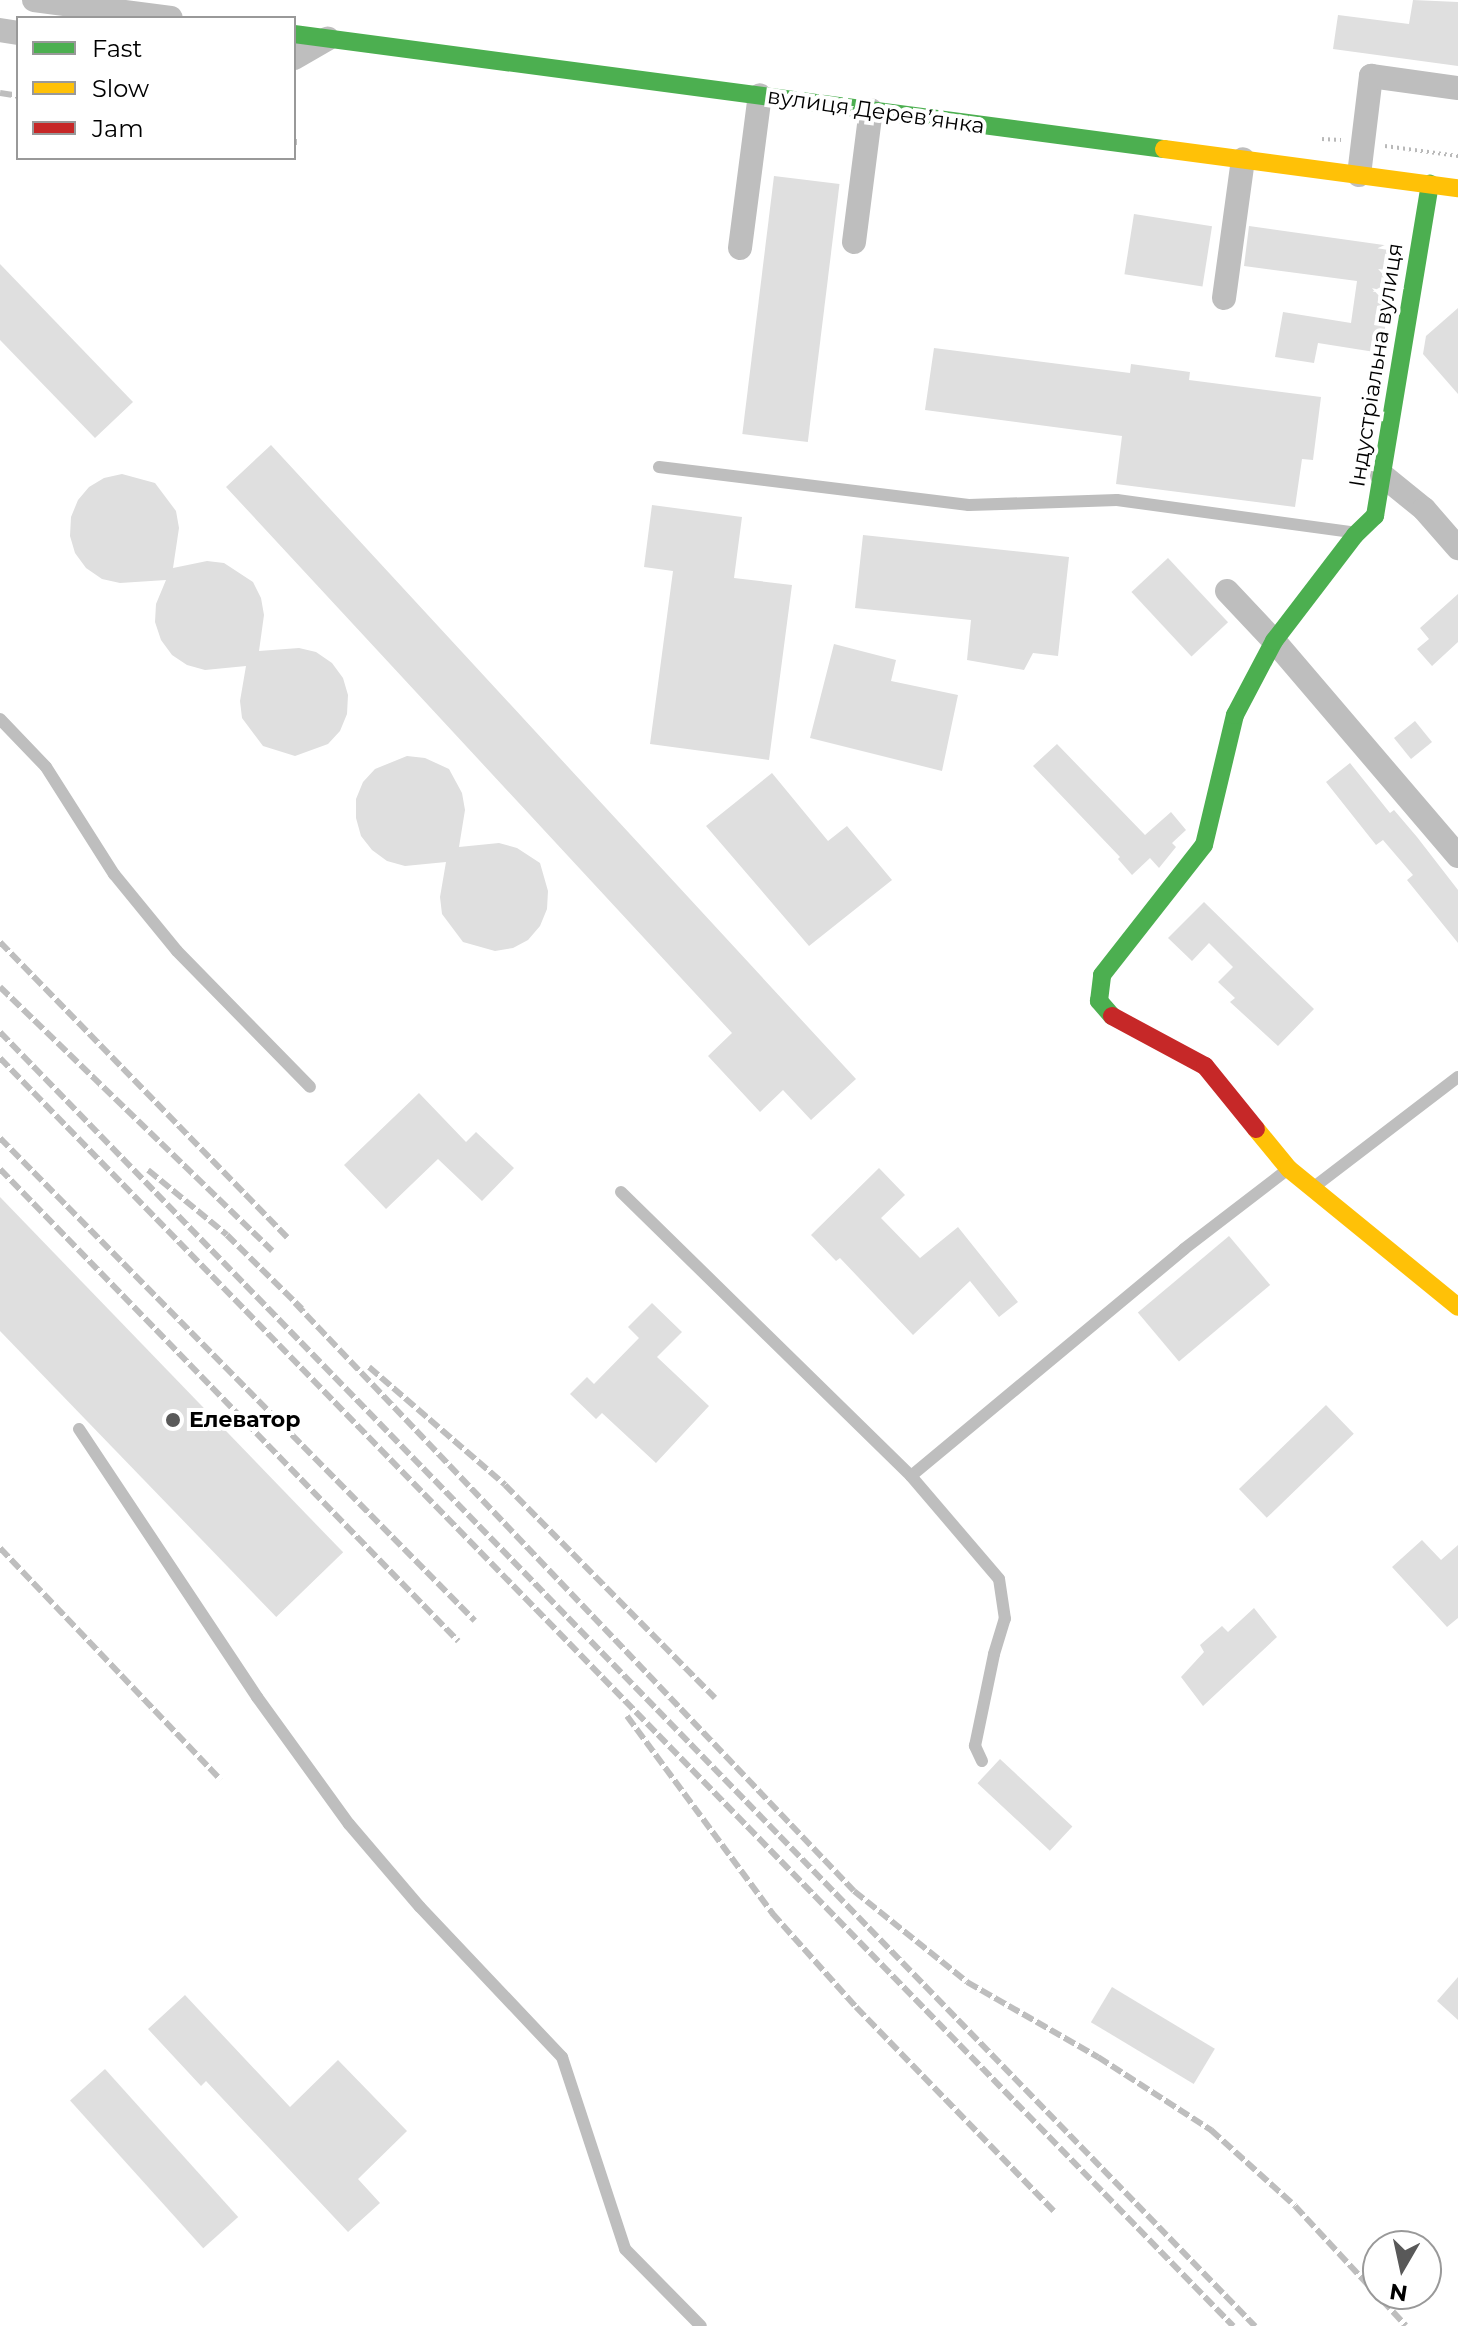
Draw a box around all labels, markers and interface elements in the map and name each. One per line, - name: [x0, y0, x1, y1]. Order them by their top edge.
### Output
- legend: [16, 16, 296, 160]
- text: Fast: [92, 34, 142, 63]
- text: Slow: [92, 74, 149, 103]
- street label: вулиця Деревʼянка: [766, 83, 986, 139]
- text: Jam: [92, 114, 144, 143]
- street label: Індустріальна вулиця: [1344, 241, 1408, 489]
- place label: Елеватор: [189, 1407, 301, 1433]
- marker: Елеватор: [164, 1411, 182, 1429]
- north arrow: [1362, 2230, 1442, 2310]
- text: N: [1388, 2277, 1409, 2307]

